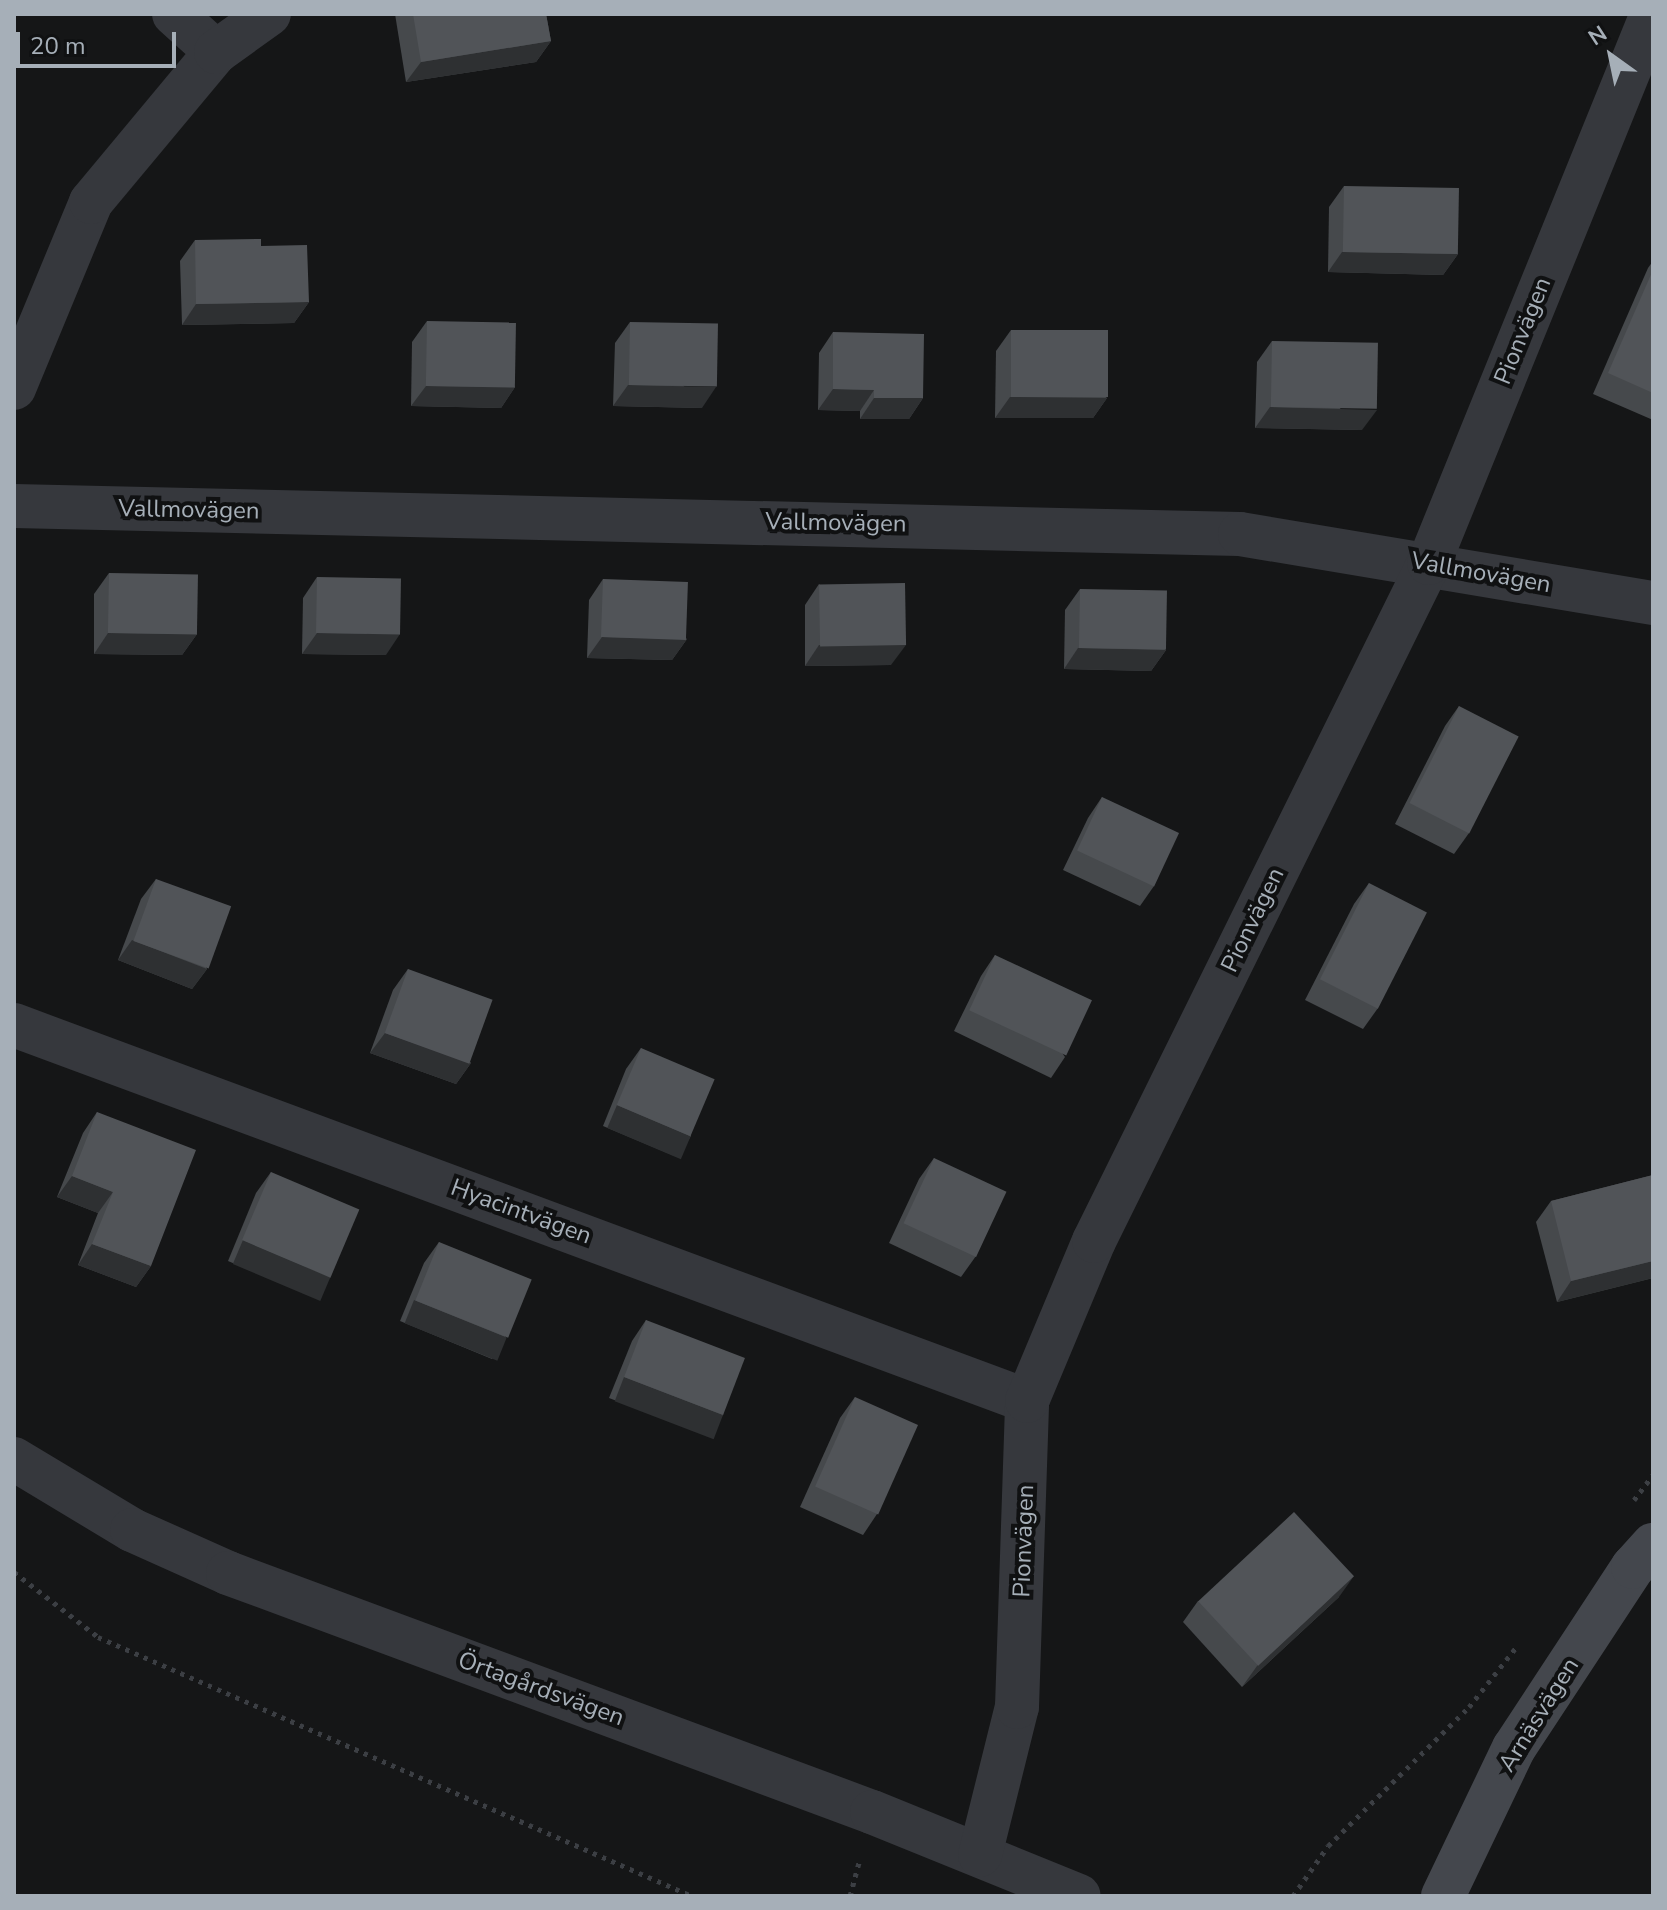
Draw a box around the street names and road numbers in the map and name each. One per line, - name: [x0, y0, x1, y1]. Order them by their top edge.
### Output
- street label: Pionvägen: [1488, 273, 1558, 389]
- street label: Vallmovägen: [118, 494, 260, 526]
- street label: Vallmovägen: [765, 507, 907, 539]
- street label: Vallmovägen: [1409, 547, 1553, 599]
- street label: Pionvägen: [1215, 863, 1291, 977]
- street label: Hyacintvägen: [447, 1173, 595, 1251]
- street label: Pionvägen: [1008, 1484, 1040, 1598]
- street label: Örtagårdsvägen: [454, 1646, 628, 1732]
- street label: Arnäsvägen: [1493, 1653, 1585, 1777]

